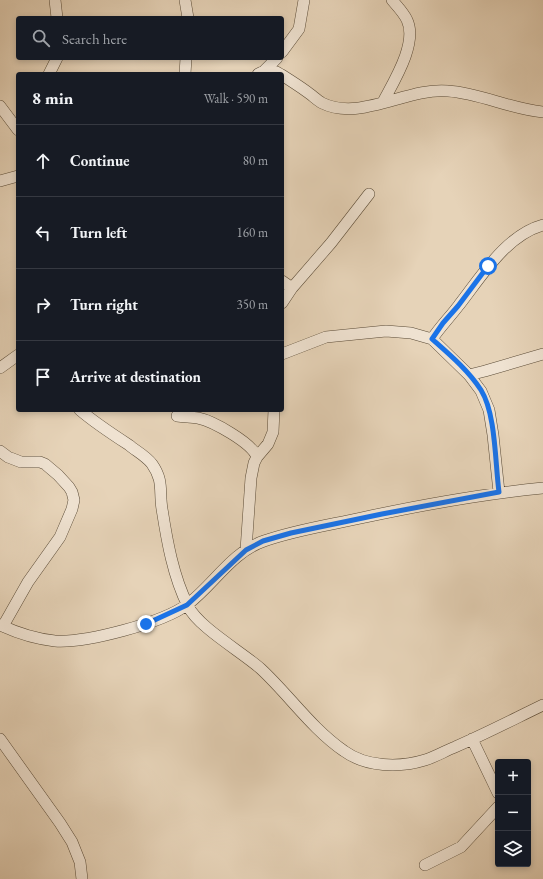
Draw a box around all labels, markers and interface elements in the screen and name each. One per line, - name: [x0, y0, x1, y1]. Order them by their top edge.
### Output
- search box: [16, 16, 284, 60]
- icon: search: [30, 27, 52, 49]
- text: Search here: [62, 29, 127, 48]
- text: 8 min: [32, 87, 73, 109]
- text: Walk · 590 m: [204, 90, 268, 107]
- icon: ahead: [32, 150, 54, 172]
- text: Continue: [70, 151, 130, 170]
- text: 80 m: [243, 152, 268, 169]
- icon: left: [32, 222, 54, 244]
- text: Turn left: [70, 223, 127, 242]
- text: 160 m: [237, 224, 268, 241]
- route start: [479, 257, 497, 275]
- icon: right: [32, 294, 54, 316]
- text: Turn right: [70, 295, 138, 314]
- text: 350 m: [237, 296, 268, 313]
- icon: arrive: [32, 366, 54, 388]
- text: Arrive at destination: [70, 367, 201, 386]
- route end: [137, 615, 155, 633]
- map controls: [495, 759, 531, 867]
- button: +: [495, 759, 531, 795]
- button: −: [495, 795, 531, 831]
- button: layers: [495, 831, 531, 867]

